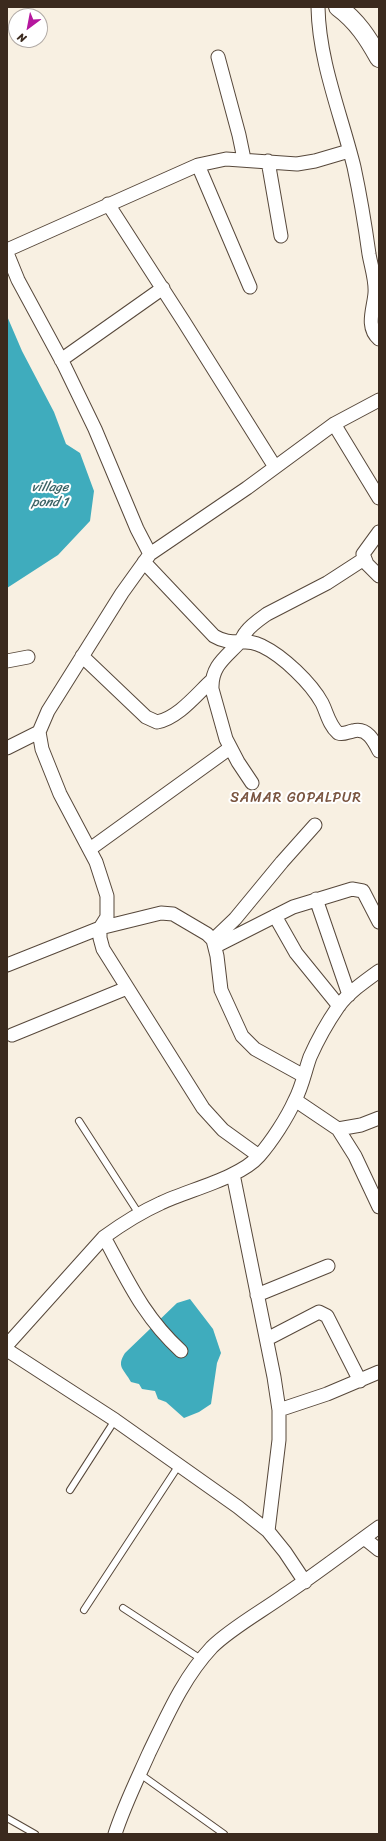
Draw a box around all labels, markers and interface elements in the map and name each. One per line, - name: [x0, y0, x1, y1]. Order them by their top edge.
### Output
- north arrow: [8, 8, 48, 48]
- text: N: [14, 28, 30, 48]
- water label: village pond 1: [32, 480, 68, 511]
- district label: SAMAR GOPALPUR: [230, 790, 362, 806]

